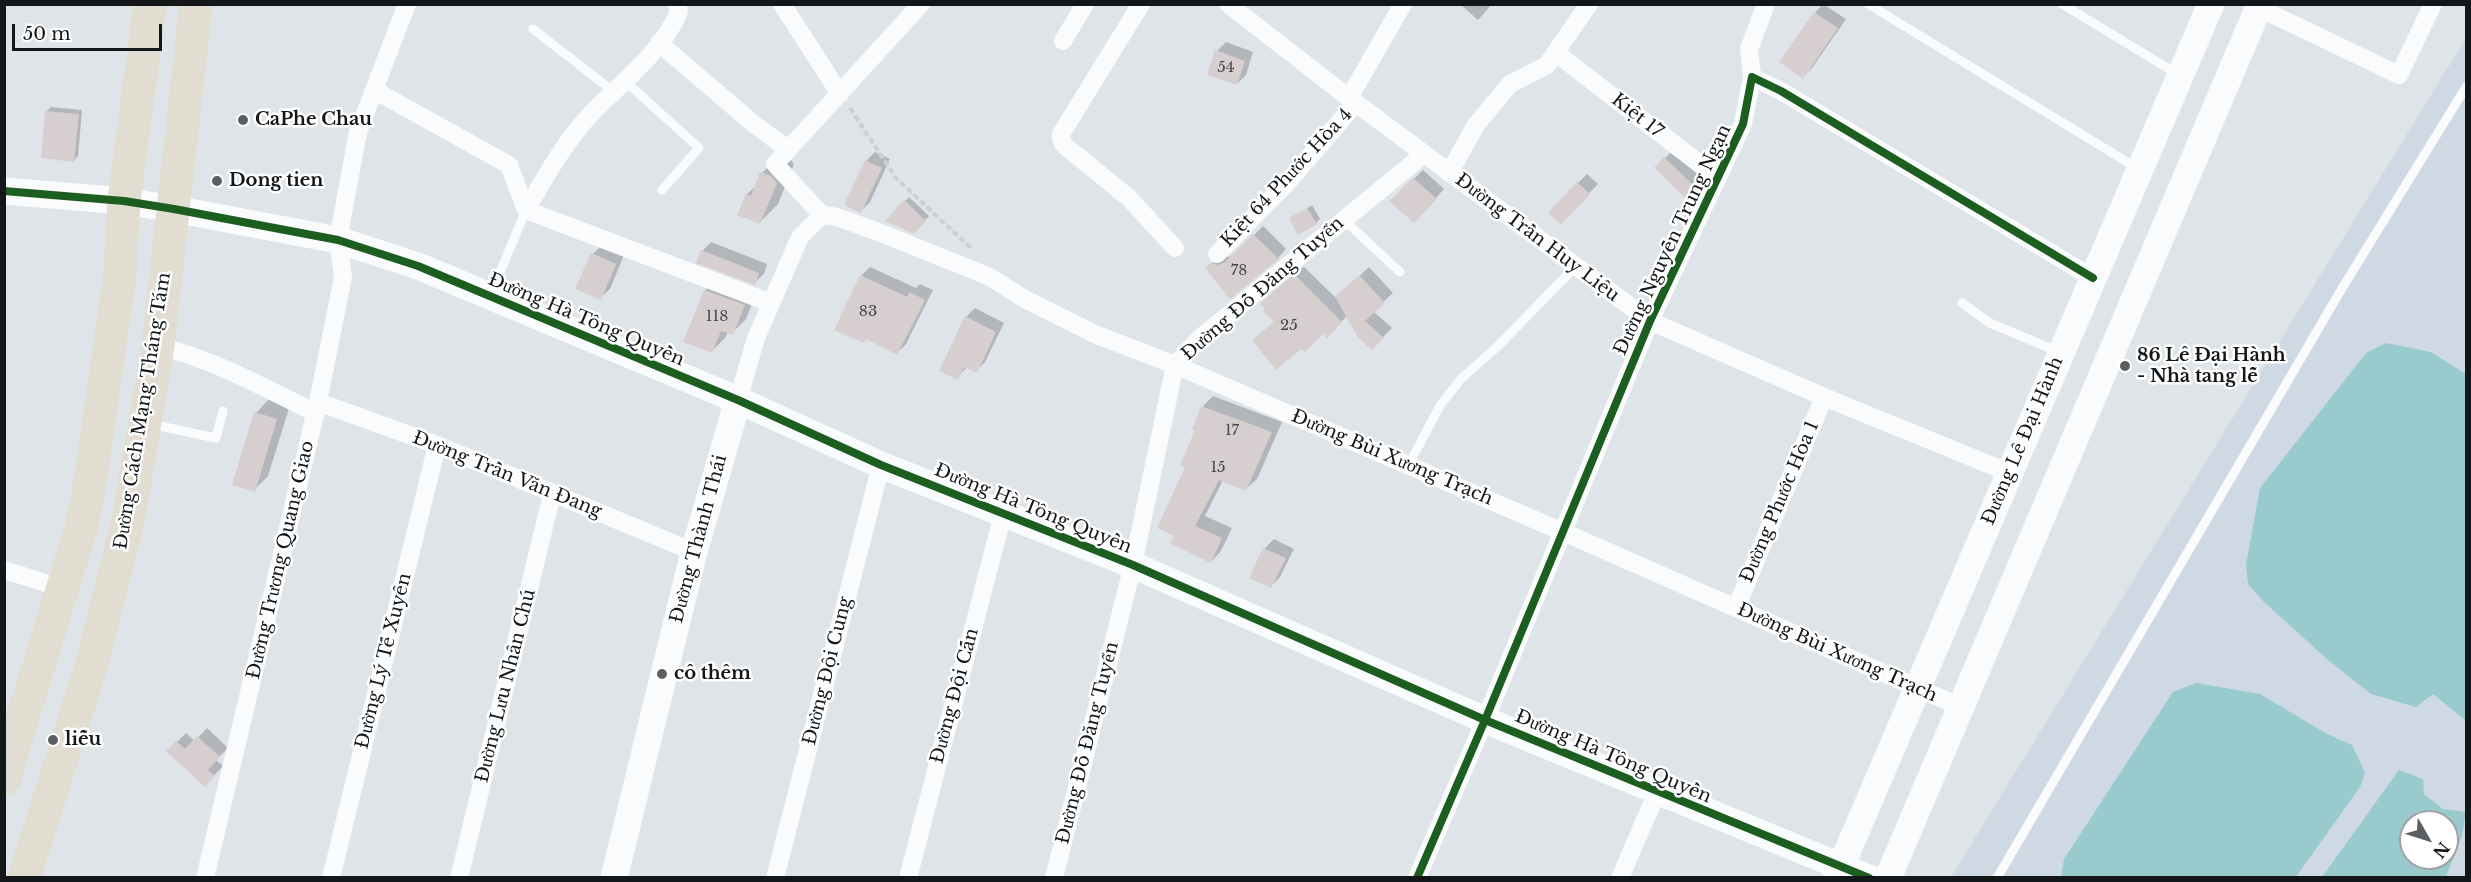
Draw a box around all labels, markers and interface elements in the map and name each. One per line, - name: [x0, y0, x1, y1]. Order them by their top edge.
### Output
- scale bar: [15, 12, 165, 50]
- text: 50 m: [23, 23, 71, 45]
- house number: 54: [1217, 59, 1235, 77]
- street label: Kiệt 17: [1607, 89, 1667, 143]
- street label: Kiệt 64 Phước Hòa 4: [1217, 104, 1357, 252]
- place label: CaPhe Chau: [255, 109, 372, 131]
- marker: CaPhe Chau: [236, 113, 250, 127]
- street label: Đường Nguyễn Trung Ngạn: [1610, 121, 1736, 359]
- street label: Đường Trần Huy Liệu: [1451, 169, 1623, 307]
- place label: Dong tien: [229, 170, 323, 192]
- marker: Dong tien: [210, 174, 224, 188]
- street label: Đường Đỗ Đăng Tuyển: [1178, 213, 1348, 365]
- house number: 78: [1231, 262, 1247, 280]
- street label: Đường Hà Tông Quyền: [485, 269, 687, 371]
- street label: Đường Cách Mạng Tháng Tám: [110, 271, 176, 551]
- house number: 83: [859, 303, 877, 321]
- house number: 118: [706, 308, 728, 326]
- house number: 25: [1280, 317, 1298, 335]
- place label: 86 Lê Đại Hành - Nhà tang lễ: [2137, 345, 2286, 388]
- street label: Đường Lê Đại Hành: [1978, 354, 2068, 528]
- marker: 86 Lê Đại Hành - Nhà tang lễ: [2118, 359, 2132, 373]
- street label: Đường Bùi Xương Trạch: [1288, 406, 1496, 510]
- street label: Đường Phước Hòa 1: [1736, 418, 1824, 586]
- house number: 17: [1225, 422, 1239, 440]
- street label: Đường Trần Văn Đang: [409, 427, 605, 523]
- street label: Đường Trương Quang Giao: [243, 439, 319, 681]
- street label: Đường Thành Thái: [666, 453, 732, 625]
- street label: Đường Hà Tông Quyền: [931, 459, 1135, 559]
- house number: 15: [1210, 459, 1226, 477]
- street label: Đường Lý Tế Xuyên: [352, 571, 416, 751]
- street label: Đường Lưu Nhân Chú: [471, 587, 541, 785]
- street label: Đường Đội Cung: [799, 595, 857, 747]
- street label: Đường Bùi Xương Trạch: [1734, 599, 1940, 707]
- street label: Đường Đội Cấn: [927, 626, 983, 766]
- street label: Đường Đỗ Đăng Tuyển: [1052, 640, 1124, 846]
- place label: cô thêm: [674, 663, 751, 685]
- marker: cô thêm: [655, 667, 669, 681]
- street label: Đường Hà Tông Quyền: [1512, 706, 1714, 808]
- place label: liễu: [65, 729, 101, 751]
- marker: liễu: [46, 733, 60, 747]
- north arrow: [2399, 810, 2459, 870]
- text: N: [2429, 838, 2454, 862]

